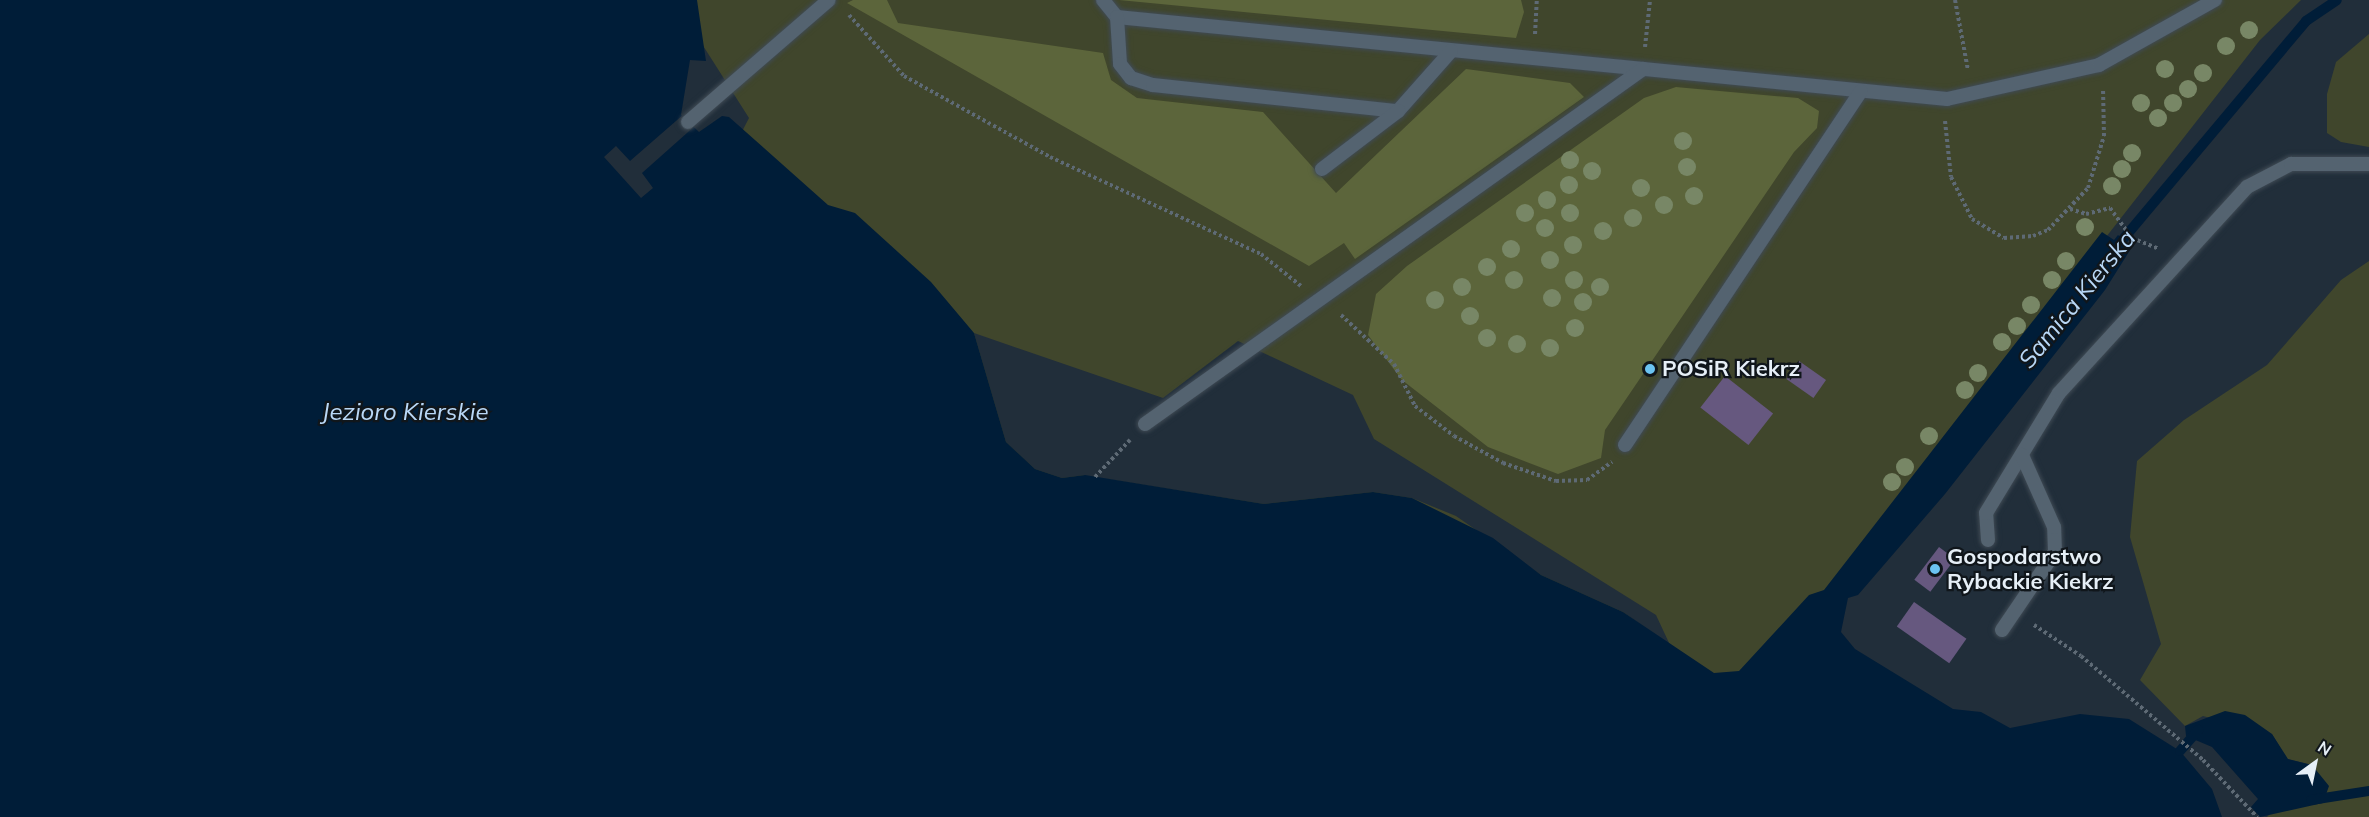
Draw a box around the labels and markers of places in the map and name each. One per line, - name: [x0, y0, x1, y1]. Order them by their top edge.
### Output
- place label: POSiR Kiekrz: [1662, 356, 1800, 382]
- marker: POSiR Kiekrz: [1643, 362, 1657, 376]
- place label: Gospodarstwo Rybackie Kiekrz: [1947, 543, 2114, 594]
- marker: Gospodarstwo Rybackie Kiekrz: [1928, 562, 1942, 576]

